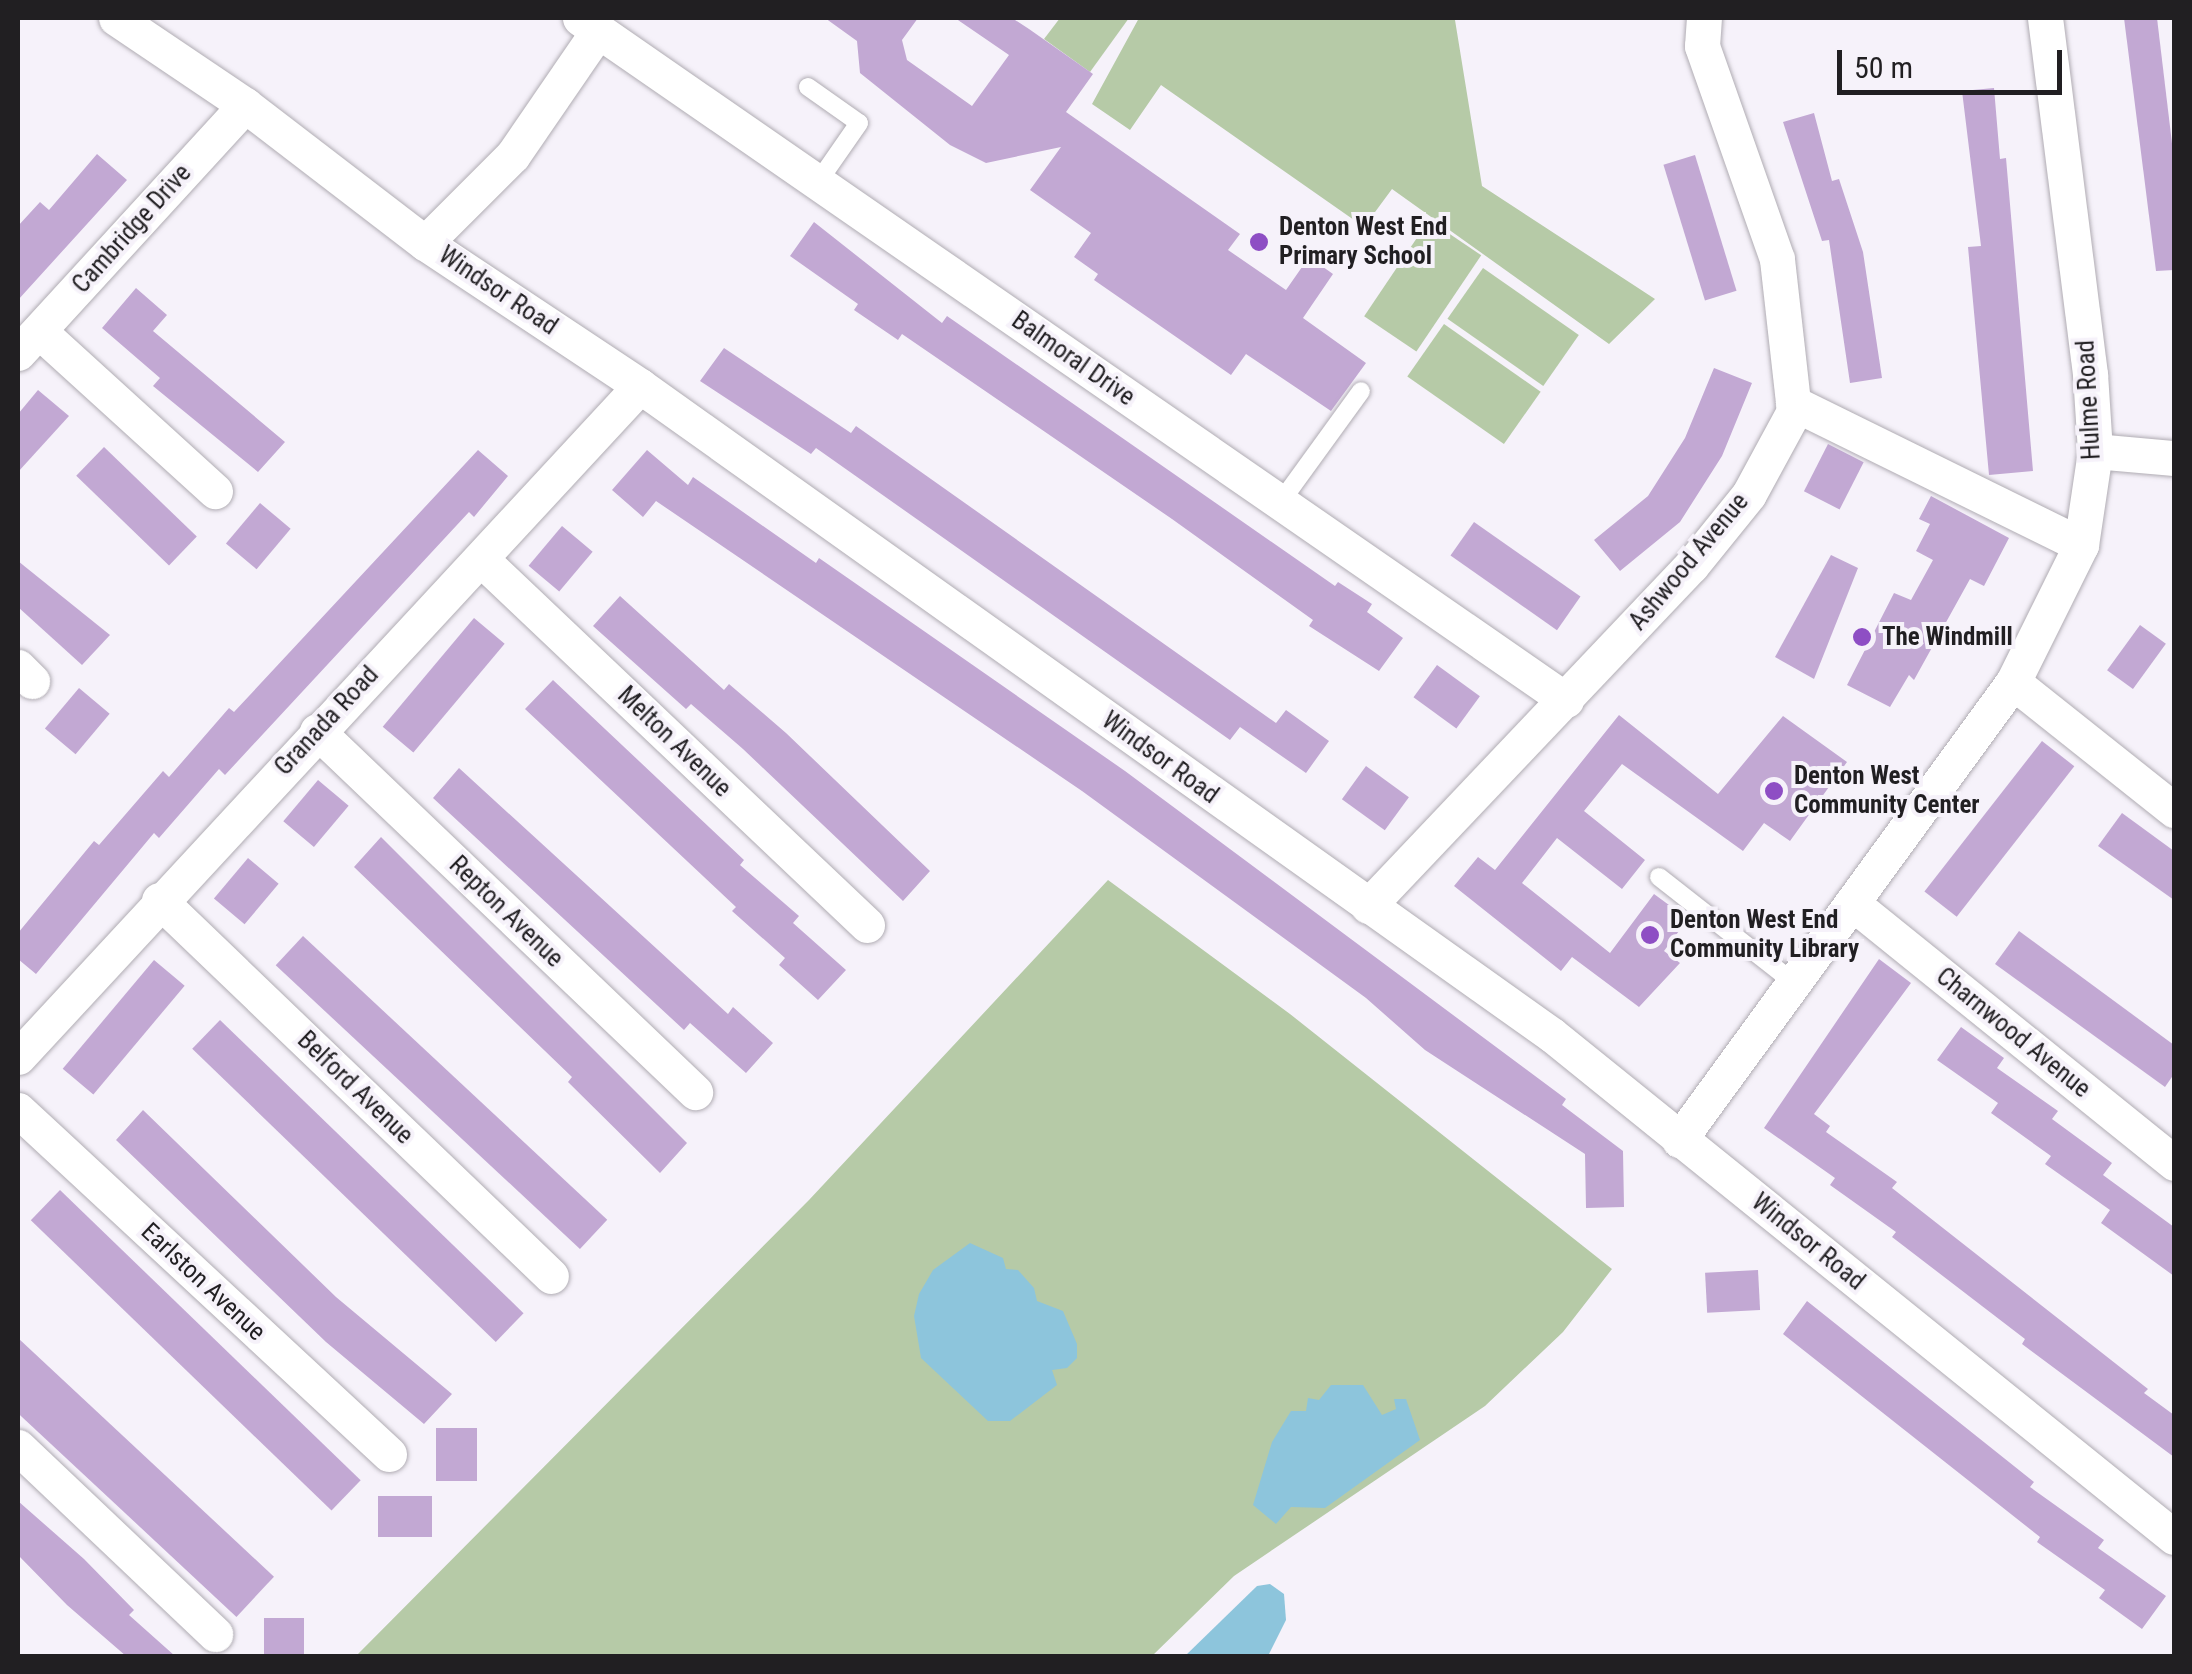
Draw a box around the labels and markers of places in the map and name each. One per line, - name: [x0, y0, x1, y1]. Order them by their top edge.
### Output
- place label: Denton West End Primary School: [1279, 213, 1447, 272]
- marker: Denton West End Primary School: [1248, 231, 1270, 253]
- place label: The Windmill: [1882, 622, 2013, 652]
- marker: The Windmill: [1851, 626, 1873, 648]
- place label: Denton West Community Center: [1794, 762, 1980, 821]
- marker: Denton West Community Center: [1763, 780, 1785, 802]
- place label: Denton West End Community Library: [1670, 906, 1859, 965]
- marker: Denton West End Community Library: [1639, 924, 1661, 946]

